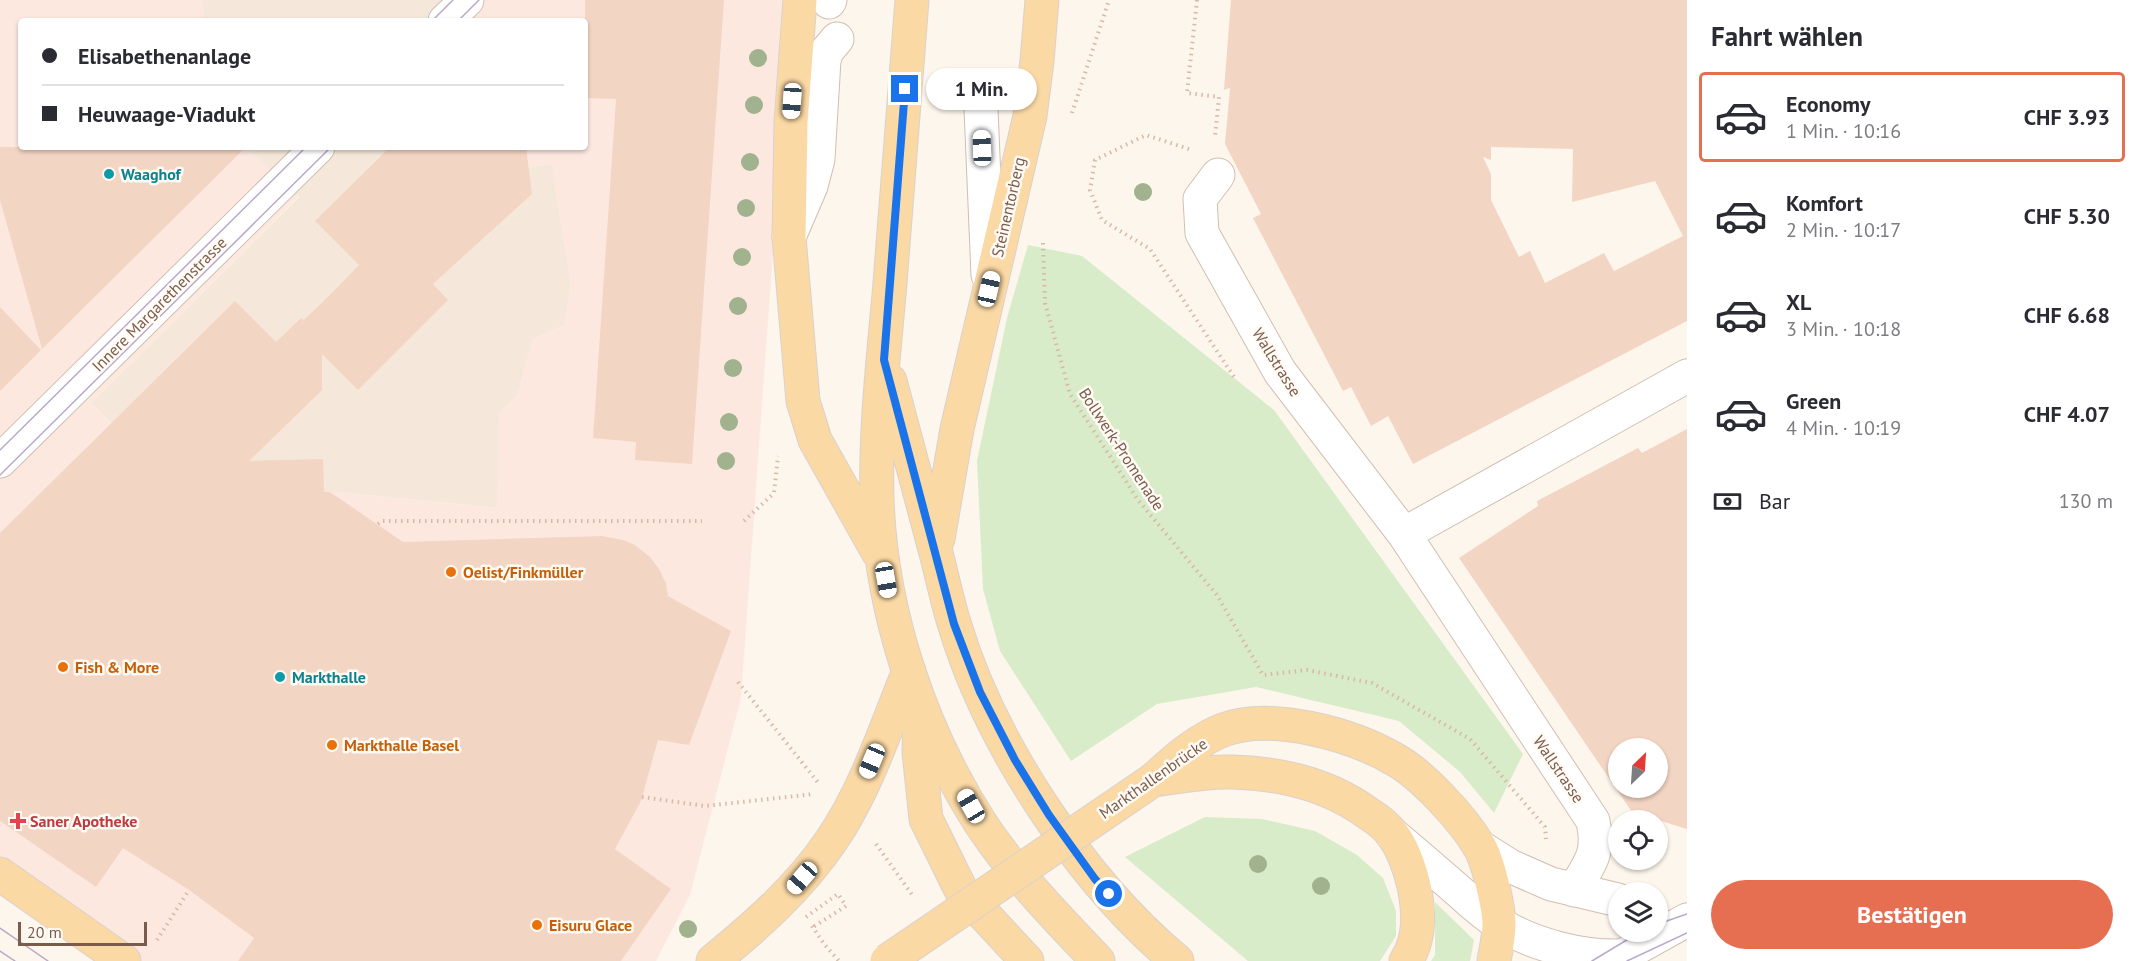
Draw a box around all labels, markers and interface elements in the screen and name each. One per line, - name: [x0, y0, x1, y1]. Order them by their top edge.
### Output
- text: Fahrt wählen: [1711, 19, 1863, 53]
- text: Elisabethenanlage: [78, 42, 251, 70]
- callout: 1 Min.: [926, 68, 1037, 110]
- route end: [891, 75, 918, 102]
- text: 1 Min.: [955, 76, 1008, 102]
- car: [782, 82, 802, 120]
- icon: car: [1714, 90, 1768, 144]
- text: Economy: [1786, 90, 1870, 118]
- text: Heuwaage-Viadukt: [78, 100, 256, 128]
- text: CHF 3.93: [2024, 103, 2110, 131]
- text: 1 Min. · 10:16: [1786, 118, 1901, 144]
- car: [972, 130, 992, 166]
- street label: Steinentorberg: [987, 155, 1029, 259]
- place label: Waaghof: [121, 164, 182, 184]
- marker: Waaghof: [102, 167, 116, 181]
- icon: car: [1714, 189, 1768, 243]
- text: Komfort: [1786, 189, 1863, 217]
- text: CHF 5.30: [2024, 202, 2110, 230]
- text: 2 Min. · 10:17: [1786, 217, 1901, 243]
- street label: Innere Margarethenstrasse: [87, 232, 231, 376]
- car: [976, 269, 1002, 309]
- icon: car: [1714, 288, 1768, 342]
- text: XL: [1786, 288, 1811, 316]
- text: CHF 6.68: [2024, 301, 2110, 329]
- text: 3 Min. · 10:18: [1786, 316, 1901, 342]
- street label: Wallstrasse: [1248, 324, 1306, 400]
- street label: Bollwerk-Promenade: [1075, 384, 1169, 514]
- icon: car: [1714, 387, 1768, 441]
- text: Green: [1786, 387, 1841, 415]
- text: CHF 4.07: [2024, 400, 2110, 428]
- text: 4 Min. · 10:19: [1786, 415, 1901, 441]
- icon: cash: [1711, 485, 1744, 518]
- text: Bar: [1759, 487, 1790, 515]
- text: 130 m: [2059, 488, 2113, 514]
- car: [874, 561, 898, 599]
- place label: Oelist/Finkmüller: [463, 562, 584, 582]
- marker: Oelist/Finkmüller: [444, 565, 458, 579]
- place label: Fish & More: [75, 657, 159, 677]
- marker: Fish & More: [56, 660, 70, 674]
- place label: Markthalle: [292, 667, 366, 687]
- marker: Markthalle: [273, 670, 287, 684]
- street label: Wallstrasse: [1529, 731, 1589, 807]
- street label: Markthallenbrücke: [1095, 733, 1211, 823]
- place label: Markthalle Basel: [344, 735, 459, 755]
- marker: Markthalle Basel: [325, 738, 339, 752]
- north arrow: [1608, 738, 1668, 798]
- map controls: [1608, 738, 1668, 942]
- car: [857, 741, 887, 781]
- car: [954, 786, 988, 826]
- button: locate: [1608, 810, 1668, 870]
- place label: Saner Apotheke: [30, 811, 137, 831]
- marker: Saner Apotheke: [11, 814, 25, 828]
- car: [783, 859, 821, 897]
- route start: [1095, 880, 1122, 907]
- button: Bestätigen: [1711, 880, 2113, 949]
- button: layers: [1608, 882, 1668, 942]
- place label: Eisuru Glace: [549, 915, 632, 935]
- marker: Eisuru Glace: [530, 918, 544, 932]
- scale bar: [18, 919, 147, 946]
- text: 20 m: [27, 922, 62, 942]

